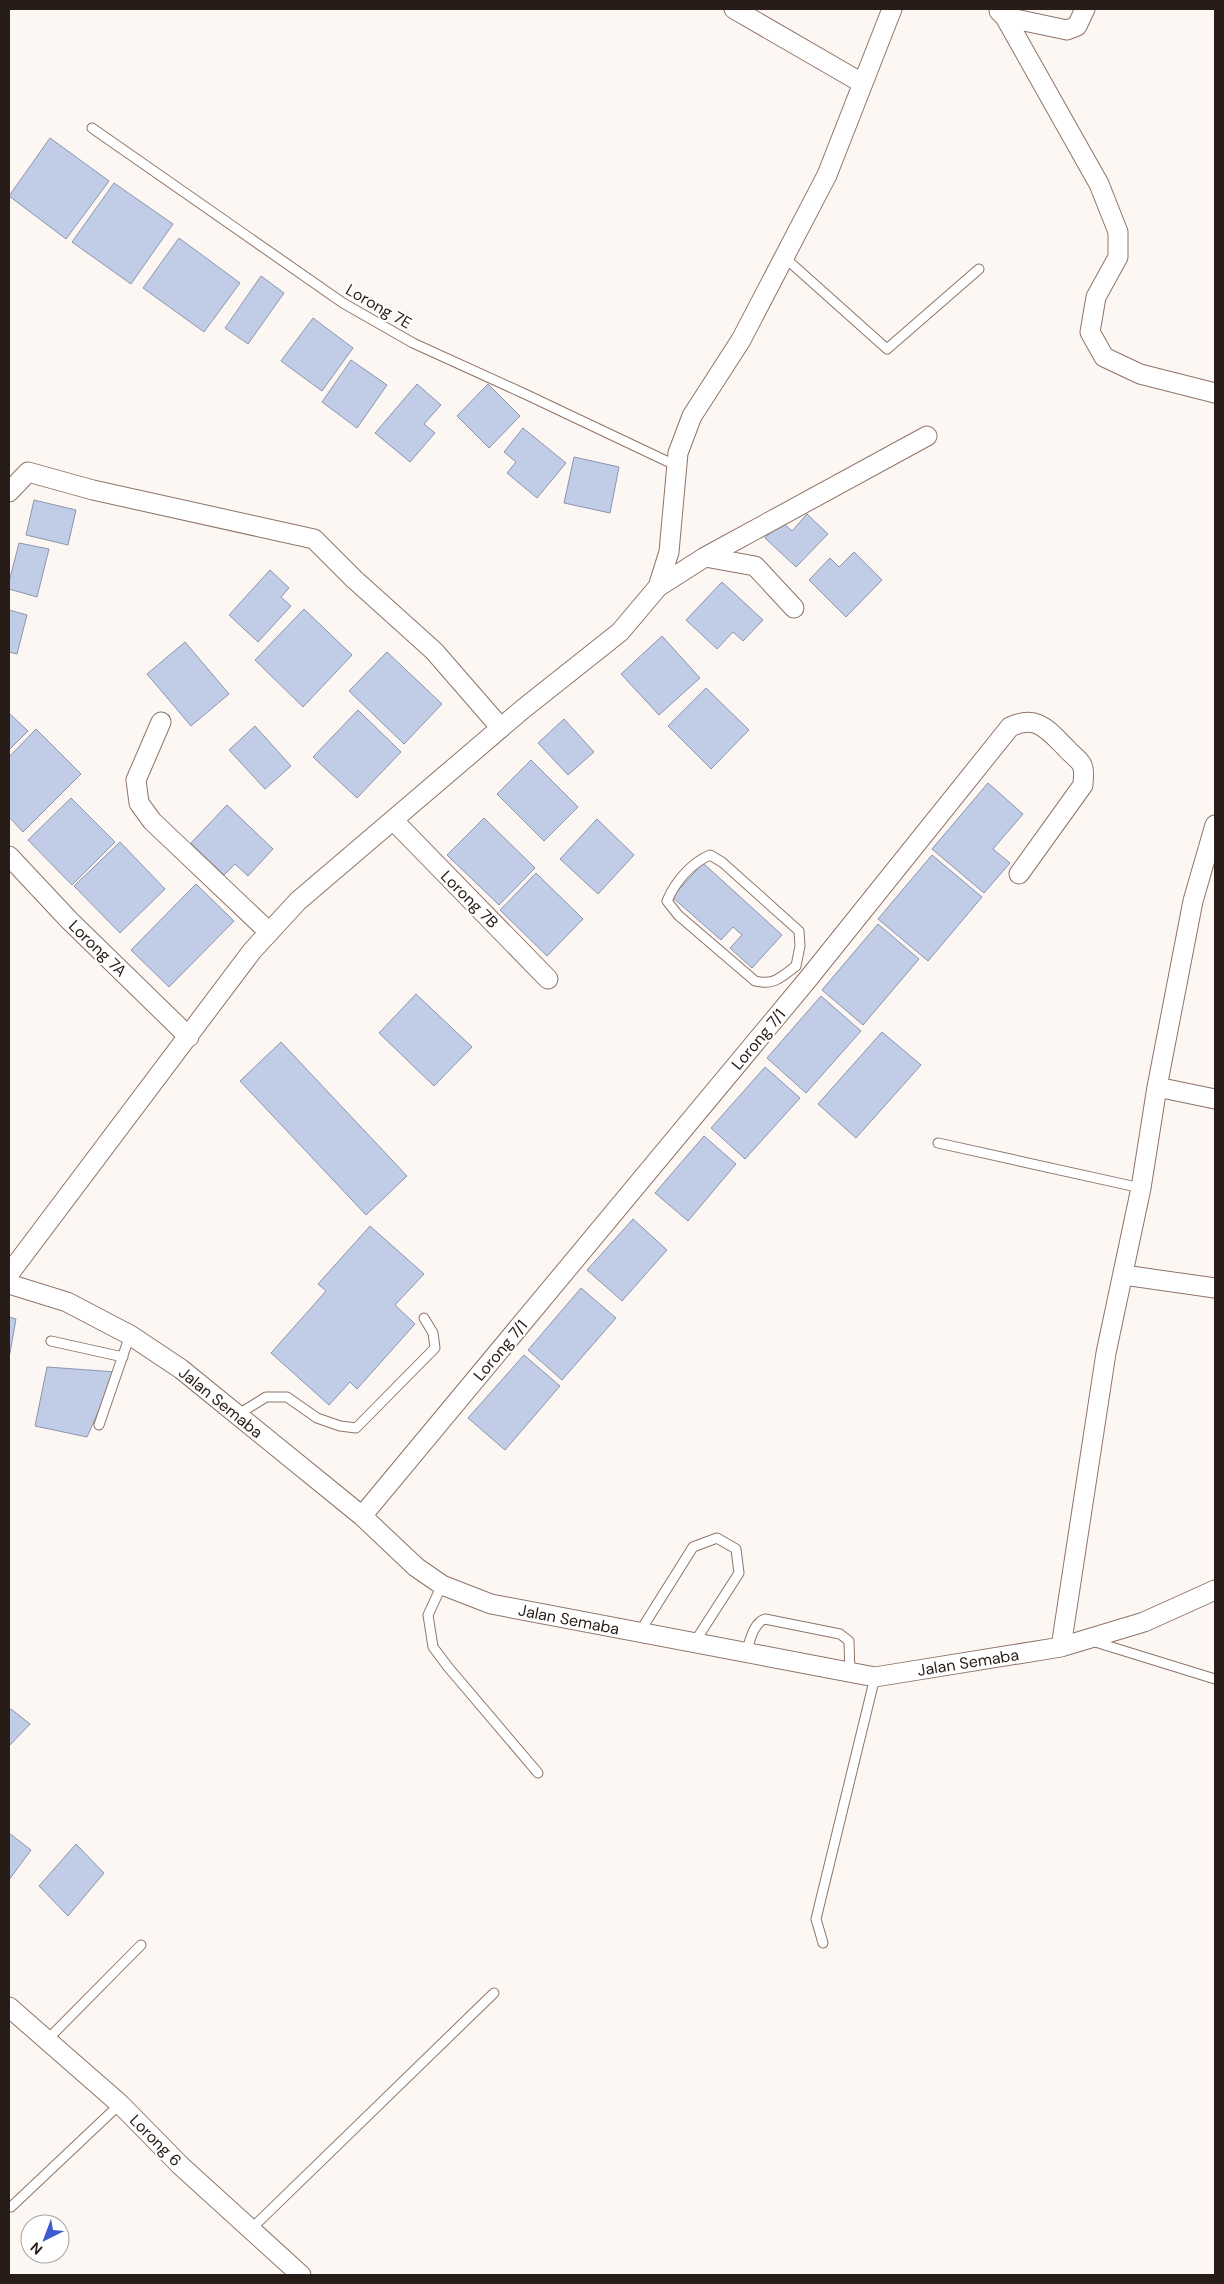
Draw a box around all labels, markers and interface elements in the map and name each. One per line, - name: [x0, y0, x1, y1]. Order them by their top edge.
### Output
- street label: Lorong 7E: [342, 279, 415, 334]
- street label: Lorong 7B: [436, 866, 503, 933]
- street label: Lorong 7A: [64, 916, 131, 981]
- street label: Lorong 7/1: [727, 1004, 790, 1074]
- street label: Lorong 7/1: [469, 1315, 532, 1385]
- street label: Jalan Semaba: [174, 1362, 267, 1443]
- street label: Jalan Semaba: [517, 1599, 621, 1640]
- street label: Jalan Semaba: [916, 1644, 1020, 1681]
- street label: Lorong 6: [125, 2110, 186, 2171]
- north arrow: [20, 2214, 70, 2264]
- text: N: [26, 2239, 46, 2259]

